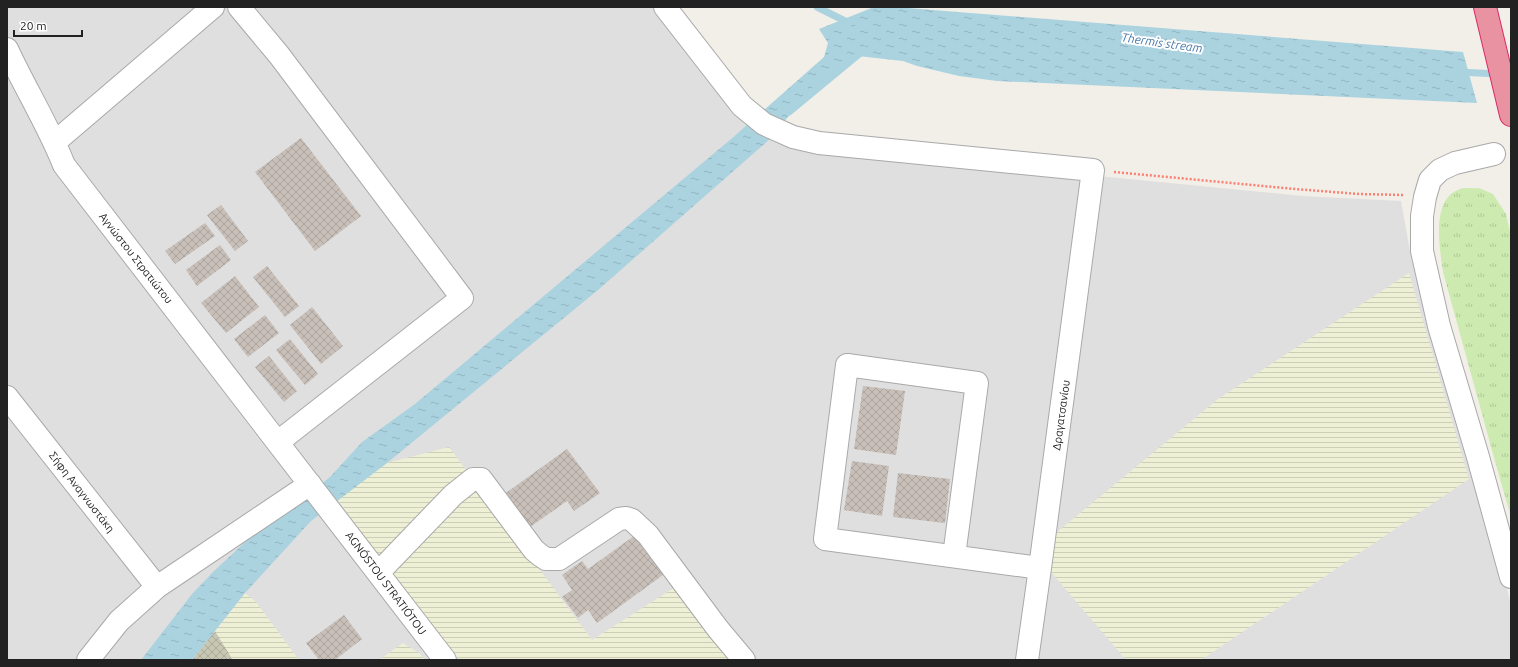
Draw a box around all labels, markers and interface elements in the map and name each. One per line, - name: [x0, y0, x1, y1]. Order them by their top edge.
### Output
- scale bar: [14, 12, 82, 38]
- text: 20 m: [20, 19, 47, 32]
- water label: Thermis stream: [1121, 30, 1203, 55]
- street label: Αγνώστου Στρατιώτου: [97, 210, 175, 306]
- street label: Δραγατσανίου: [1050, 379, 1072, 451]
- street label: Σήφη Αναγνωστάκη: [47, 449, 117, 535]
- street label: AGNÓSTOU STRATIÓTOU: [343, 529, 429, 637]

